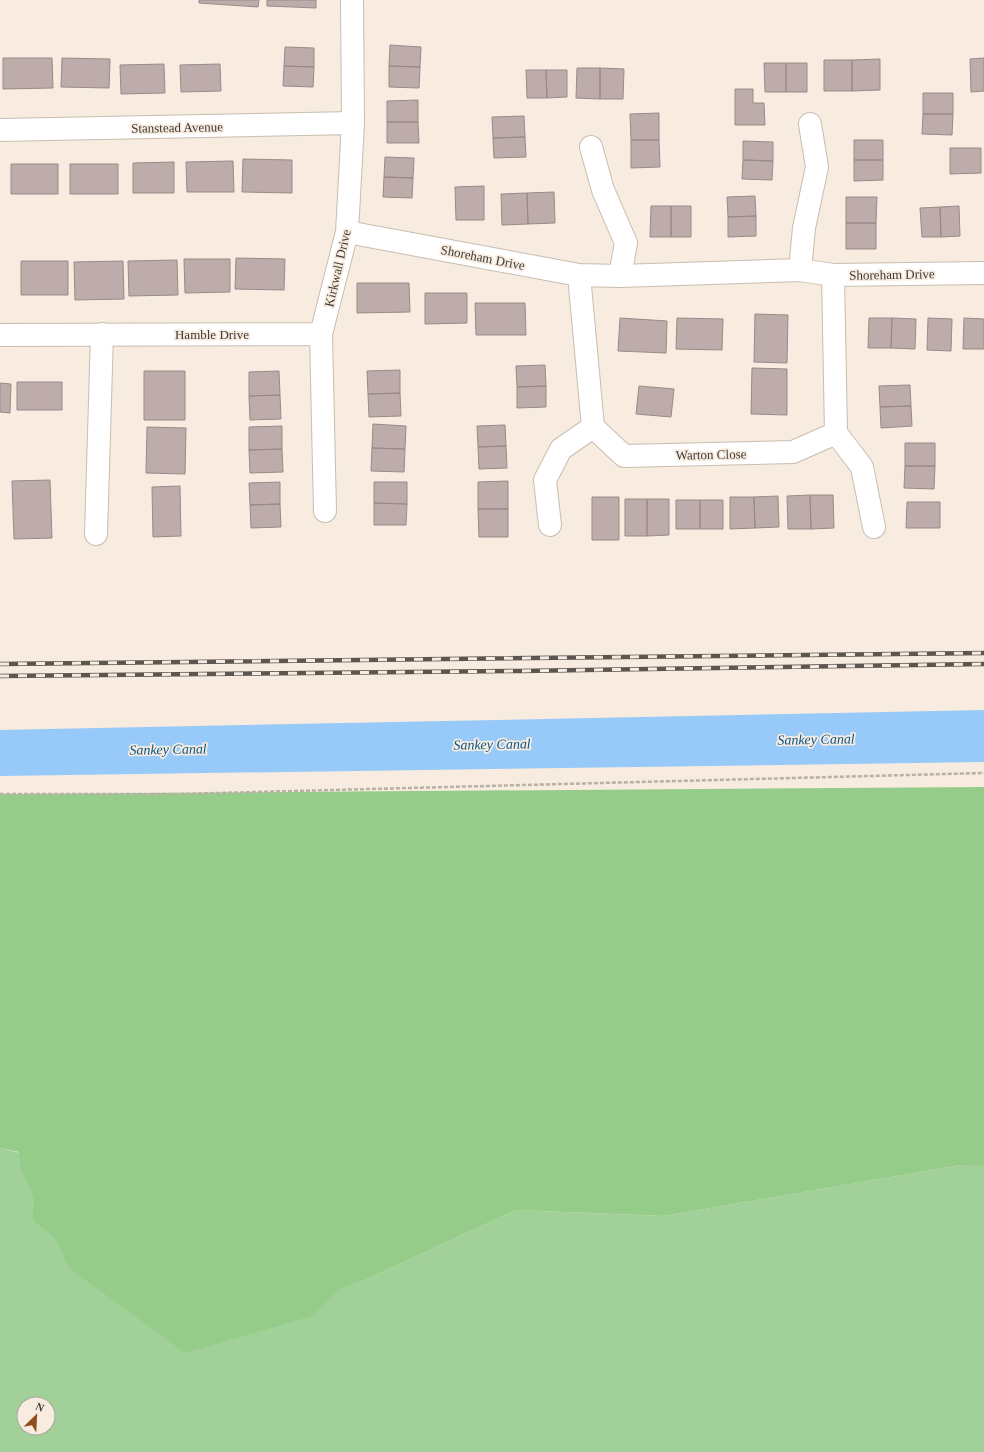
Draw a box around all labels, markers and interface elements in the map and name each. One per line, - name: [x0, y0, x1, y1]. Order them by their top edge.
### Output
- street label: Stanstead Avenue: [131, 119, 223, 136]
- street label: Kirkwall Drive: [321, 228, 354, 308]
- street label: Shoreham Drive: [439, 242, 527, 273]
- street label: Shoreham Drive: [849, 266, 935, 283]
- street label: Hamble Drive: [175, 327, 249, 342]
- street label: Warton Close: [675, 446, 747, 463]
- water label: Sankey Canal: [777, 731, 855, 748]
- water label: Sankey Canal: [453, 736, 531, 753]
- water label: Sankey Canal: [129, 741, 207, 758]
- north arrow: [16, 1396, 56, 1436]
- text: N: [34, 1400, 46, 1414]

